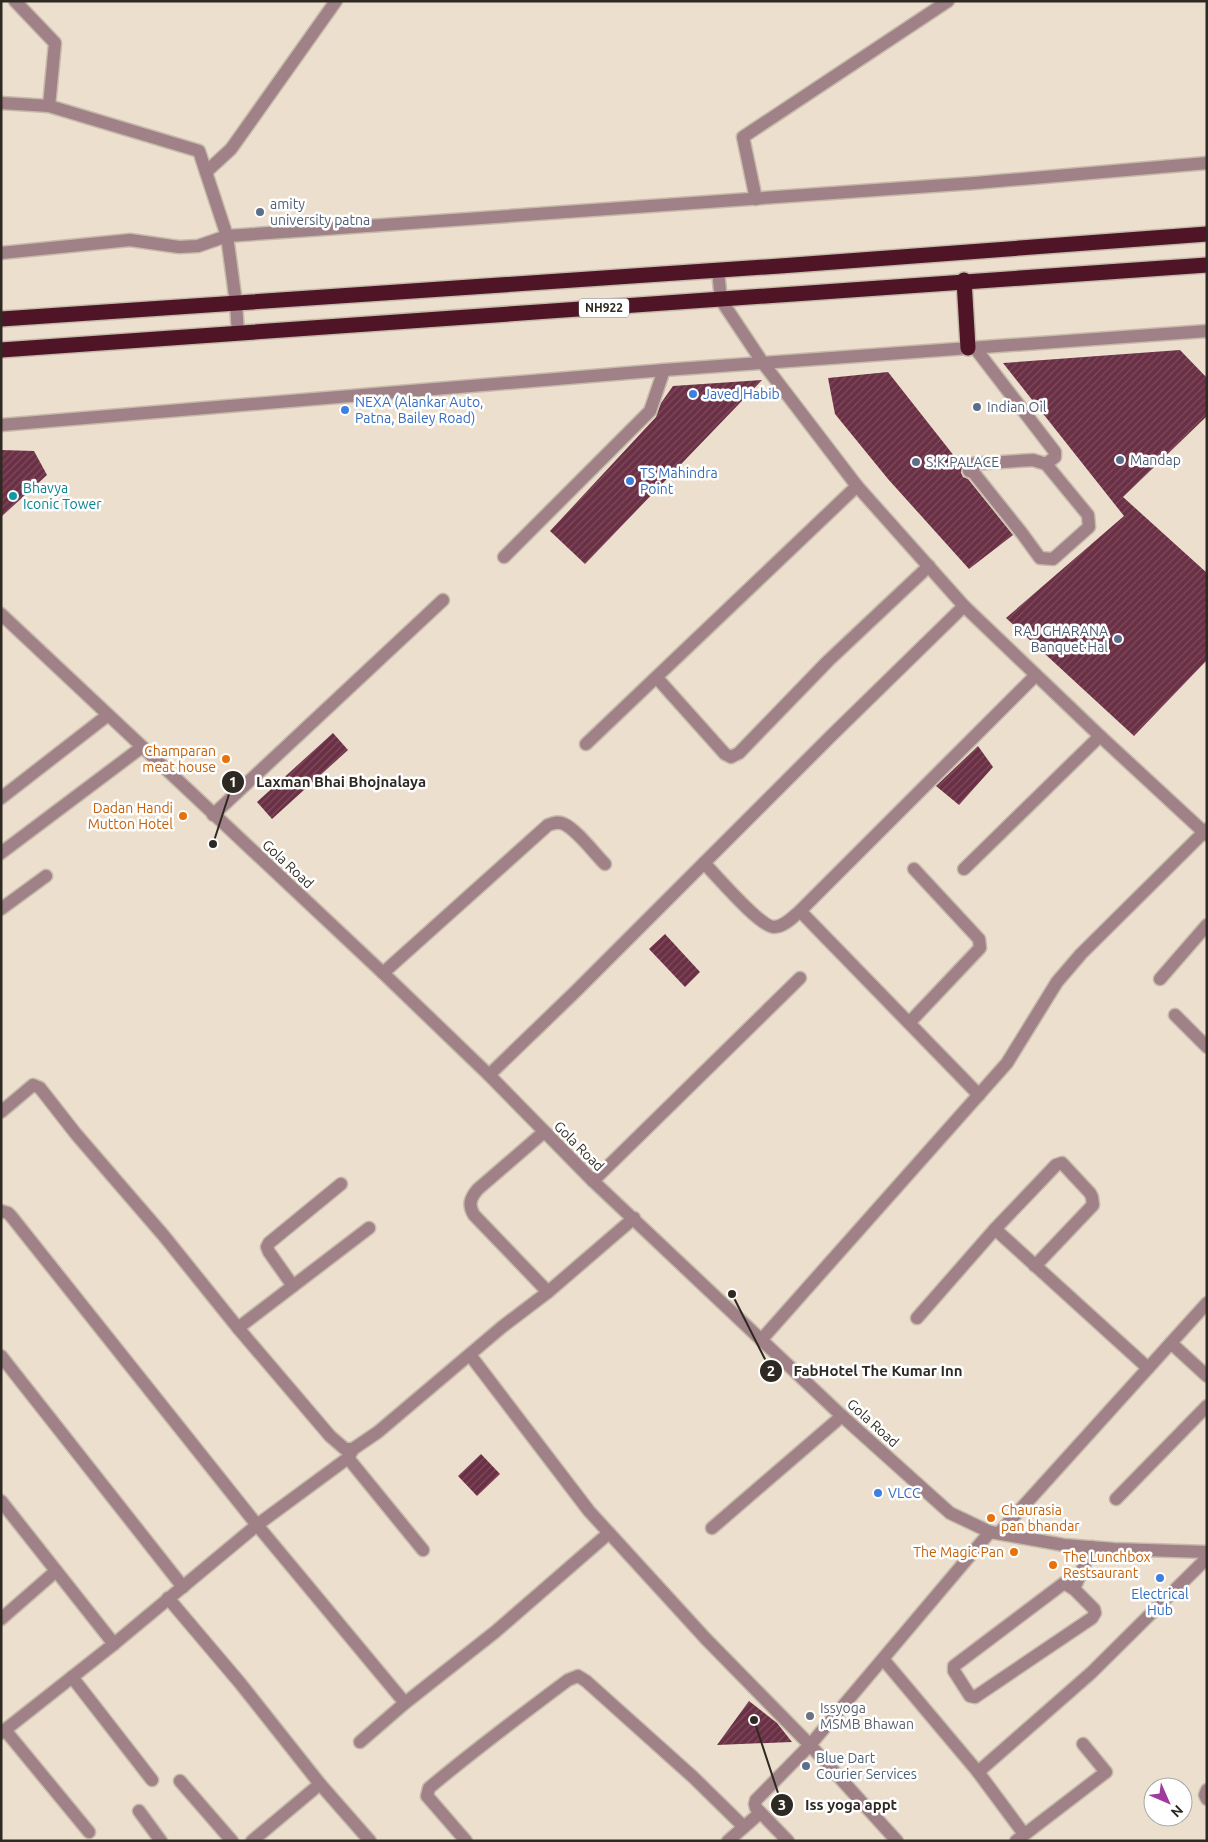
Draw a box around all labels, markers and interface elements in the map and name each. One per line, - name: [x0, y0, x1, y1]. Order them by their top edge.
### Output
- place label: amity university patna: [270, 196, 370, 228]
- marker: amity university patna: [254, 206, 266, 218]
- road number: NH922: [579, 298, 629, 318]
- place label: Javed Habib: [703, 386, 780, 402]
- marker: Javed Habib: [687, 388, 699, 400]
- place label: NEXA (Alankar Auto, Patna, Bailey Road): [355, 394, 484, 426]
- place label: Indian Oil: [987, 399, 1047, 415]
- marker: Indian Oil: [971, 401, 983, 413]
- marker: NEXA (Alankar Auto, Patna, Bailey Road): [339, 404, 351, 416]
- place label: Mandap: [1130, 452, 1181, 468]
- place label: S.K.PALACE: [926, 454, 999, 470]
- marker: Mandap: [1114, 454, 1126, 466]
- marker: S.K.PALACE: [910, 456, 922, 468]
- place label: TS Mahindra Point: [640, 465, 718, 497]
- marker: TS Mahindra Point: [624, 475, 636, 487]
- place label: Bhavya Iconic Tower: [23, 480, 102, 512]
- marker: Bhavya Iconic Tower: [7, 490, 19, 502]
- place label: RAJ GHARANA Banquet Hal: [1014, 623, 1108, 655]
- marker: RAJ GHARANA Banquet Hal: [1112, 633, 1124, 645]
- place label: Champaran meat house: [142, 743, 216, 775]
- marker: Champaran meat house: [220, 753, 232, 765]
- callout: Laxman Bhai Bhojnalaya: [221, 767, 436, 797]
- text: 1: [229, 773, 237, 790]
- text: Laxman Bhai Bhojnalaya: [256, 773, 426, 790]
- place label: Dadan Handi Mutton Hotel: [88, 800, 173, 832]
- marker: Dadan Handi Mutton Hotel: [177, 810, 189, 822]
- street label: Gola Road: [259, 836, 317, 892]
- street label: Gola Road: [551, 1118, 607, 1174]
- callout: FabHotel The Kumar Inn: [758, 1356, 973, 1386]
- text: 2: [767, 1362, 775, 1379]
- text: FabHotel The Kumar Inn: [793, 1362, 963, 1379]
- street label: Gola Road: [844, 1396, 902, 1450]
- place label: VLCC: [888, 1485, 921, 1501]
- marker: VLCC: [872, 1487, 884, 1499]
- place label: Chaurasia pan bhandar: [1001, 1502, 1080, 1534]
- marker: Chaurasia pan bhandar: [985, 1512, 997, 1524]
- place label: The Magic Pan: [913, 1544, 1004, 1560]
- marker: The Magic Pan: [1008, 1546, 1020, 1558]
- place label: The Lunchbox Restsaurant: [1063, 1549, 1151, 1581]
- marker: The Lunchbox Restsaurant: [1047, 1559, 1059, 1571]
- marker: Electrical Hub: [1154, 1572, 1166, 1584]
- place label: Electrical Hub: [1131, 1586, 1189, 1618]
- place label: Issyoga MSMB Bhawan: [820, 1700, 914, 1732]
- marker: Issyoga MSMB Bhawan: [804, 1710, 816, 1722]
- place label: Blue Dart Courier Services: [816, 1750, 917, 1782]
- marker: Blue Dart Courier Services: [800, 1760, 812, 1772]
- north arrow: [1143, 1777, 1193, 1827]
- callout: Iss yoga appt: [770, 1790, 907, 1820]
- text: 3: [778, 1796, 786, 1813]
- text: Iss yoga appt: [805, 1796, 898, 1813]
- text: N: [1168, 1802, 1187, 1821]

